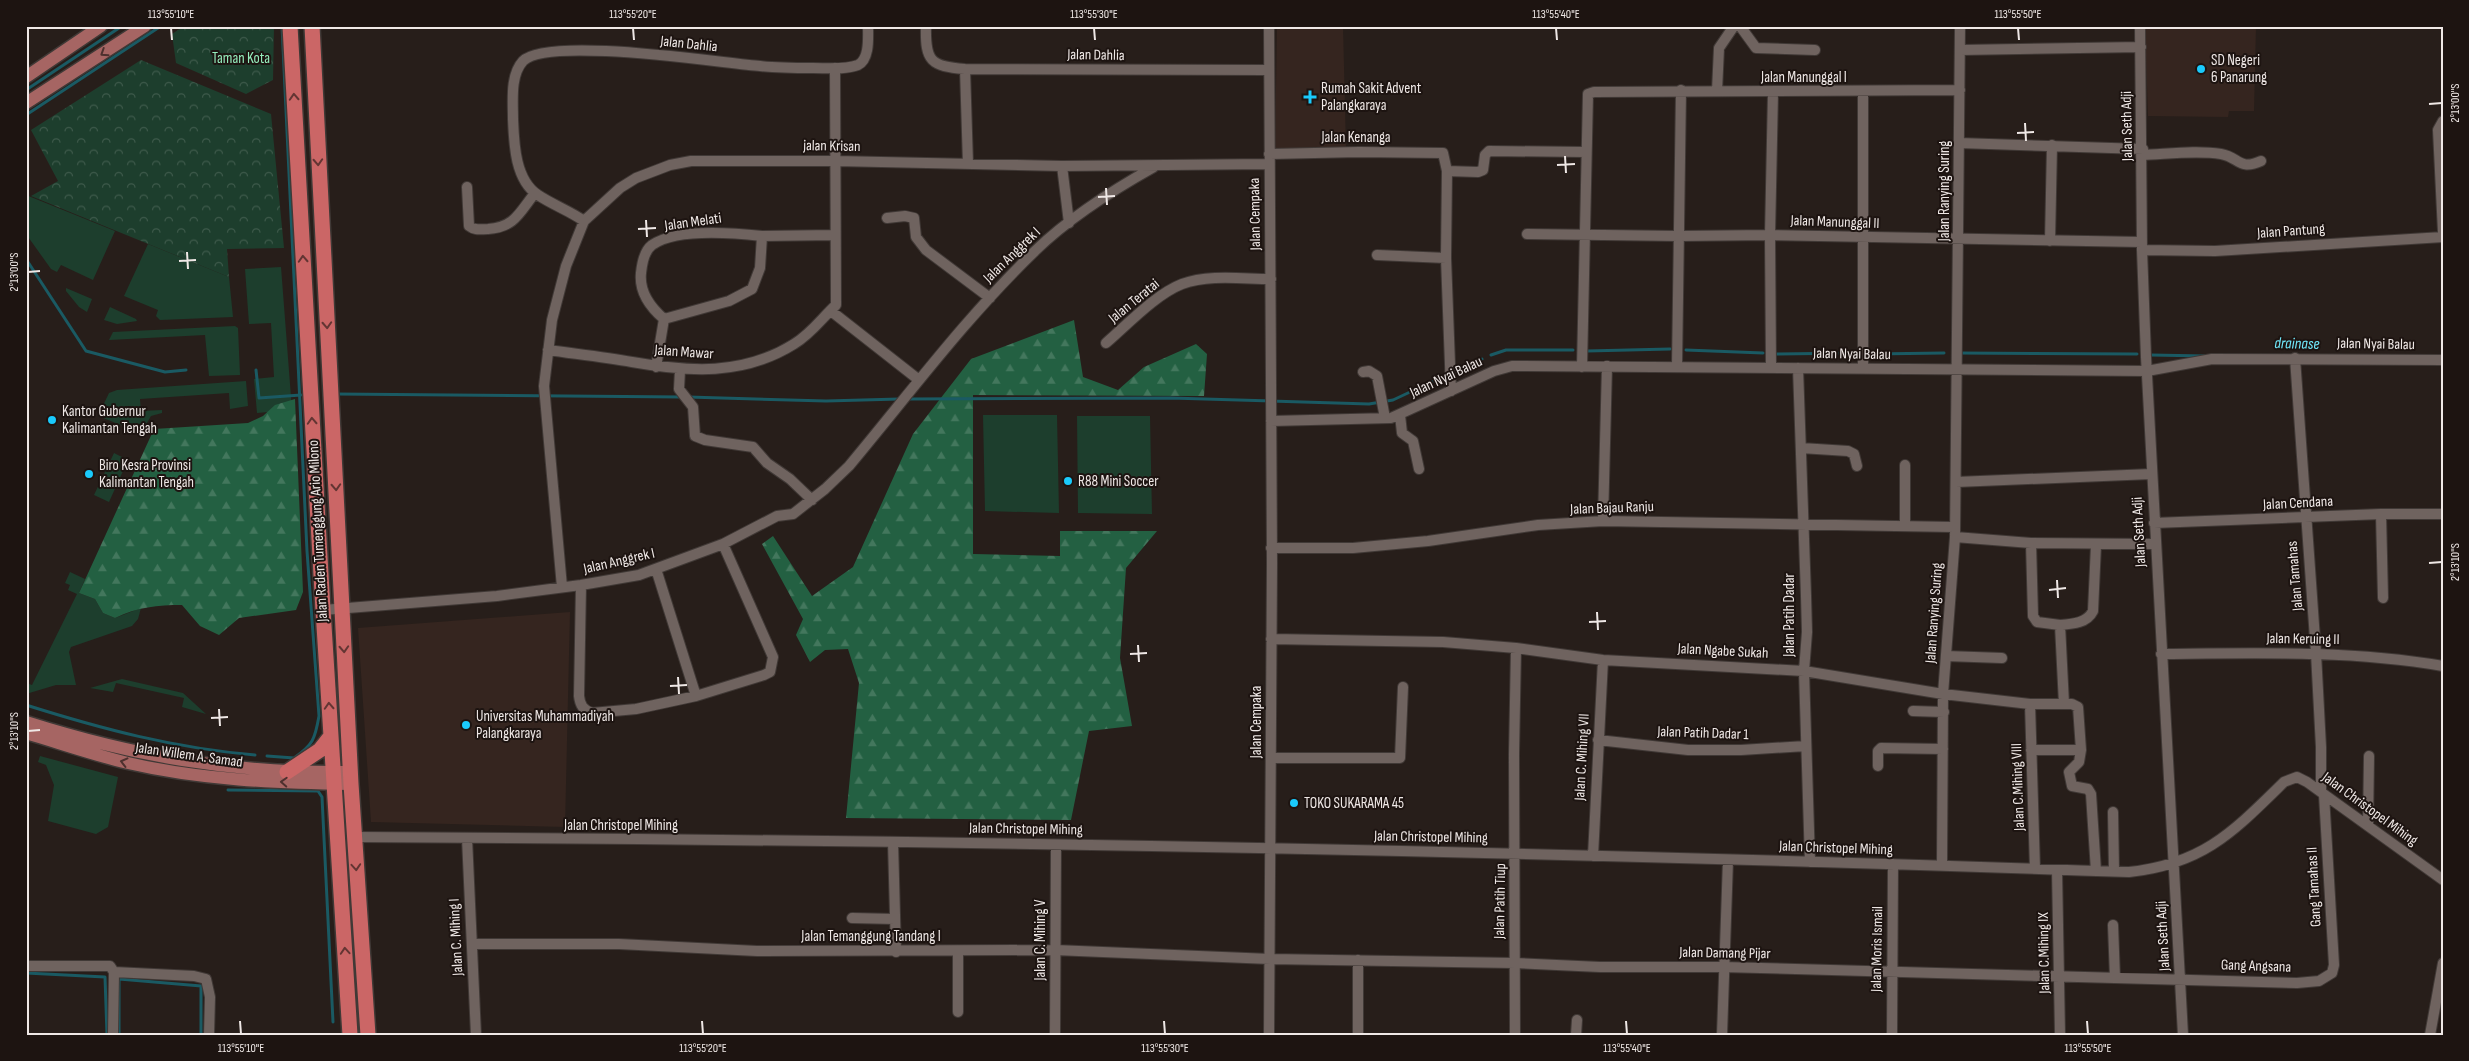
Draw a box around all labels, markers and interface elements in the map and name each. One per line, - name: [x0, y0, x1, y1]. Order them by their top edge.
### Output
- text: 113°55'10"E: [148, 7, 194, 22]
- text: 113°55'20"E: [609, 7, 657, 22]
- text: 113°55'30"E: [1070, 7, 1118, 22]
- text: 113°55'40"E: [1532, 7, 1580, 22]
- text: 113°55'50"E: [1994, 7, 2042, 22]
- street label: Jalan Dahlia: [658, 31, 719, 56]
- street label: Jalan Dahlia: [1066, 45, 1125, 65]
- one-way arrow: [100, 47, 110, 56]
- park label: Taman Kota: [212, 49, 270, 68]
- place label: SD Negeri 6 Panarung: [2211, 51, 2267, 87]
- marker: SD Negeri 6 Panarung: [2195, 63, 2207, 75]
- street label: Jalan Manunggal I: [1760, 68, 1847, 87]
- place label: Rumah Sakit Advent Palangkaraya: [1321, 79, 1422, 115]
- text: 2°13'00"S: [2448, 84, 2463, 122]
- marker: Rumah Sakit Advent Palangkaraya: [1303, 90, 1317, 104]
- street label: Jalan Seth Adji: [2117, 91, 2137, 162]
- one-way arrow: [289, 93, 300, 101]
- street label: Jalan Kenanga: [1321, 128, 1391, 147]
- street label: jalan Krisan: [802, 136, 861, 156]
- street label: Jalan Ranying Suring: [1935, 141, 1954, 242]
- one-way arrow: [313, 159, 324, 167]
- street label: Jalan Cempaka: [1245, 177, 1265, 251]
- street label: Jalan Melati: [662, 209, 723, 236]
- street label: Jalan Manunggal II: [1789, 211, 1880, 233]
- street label: Jalan Pantung: [2255, 219, 2326, 243]
- street label: Jalan Anggrek I: [979, 223, 1045, 288]
- text: 2°13'00"S: [7, 253, 22, 291]
- one-way arrow: [298, 255, 309, 263]
- street label: Jalan Teratai: [1104, 275, 1164, 328]
- one-way arrow: [321, 321, 332, 329]
- water label: drainase: [2274, 334, 2320, 354]
- street label: Jalan Nyai Balau: [2336, 334, 2415, 354]
- street label: Jalan Mawar: [653, 340, 715, 364]
- street label: Jalan Nyai Balau: [1812, 344, 1891, 364]
- street label: Jalan Nyai Balau: [1406, 352, 1485, 402]
- place label: Kantor Gubernur Kalimantan Tengah: [62, 402, 157, 438]
- marker: Kantor Gubernur Kalimantan Tengah: [46, 414, 58, 426]
- one-way arrow: [307, 417, 318, 425]
- street label: Jalan Raden Tumenggung Ario Milono: [304, 440, 332, 623]
- place label: Biro Kesra Provinsi Kalimantan Tengah: [99, 456, 194, 492]
- marker: Biro Kesra Provinsi Kalimantan Tengah: [83, 468, 95, 480]
- place label: R88 Mini Soccer: [1078, 472, 1159, 491]
- marker: R88 Mini Soccer: [1062, 475, 1074, 487]
- one-way arrow: [330, 483, 341, 491]
- street label: Jalan Cendana: [2262, 492, 2334, 514]
- street label: Jalan Seth Adji: [2128, 496, 2150, 568]
- street label: Jalan Bajau Ranju: [1569, 497, 1654, 519]
- street label: Jalan Tamahas: [2282, 540, 2308, 613]
- text: 2°13'10"S: [2448, 543, 2463, 581]
- street label: Jalan Anggrek I: [581, 544, 656, 579]
- street label: Jalan Ranying Suring: [1921, 562, 1947, 665]
- street label: Jalan Patih Dadar: [1780, 572, 1799, 658]
- street label: Jalan Keruing II: [2265, 629, 2340, 649]
- street label: Jalan Ngabe Sukah: [1676, 639, 1769, 663]
- one-way arrow: [339, 645, 350, 653]
- street label: Jalan Cempaka: [1247, 686, 1266, 759]
- one-way arrow: [323, 702, 334, 710]
- place label: Universitas Muhammadiyah Palangkaraya: [476, 707, 614, 743]
- text: 2°13'10"S: [7, 712, 22, 750]
- street label: Jalan C. Mihing VII: [1570, 713, 1594, 802]
- marker: Universitas Muhammadiyah Palangkaraya: [460, 719, 472, 731]
- street label: Jalan Patih Dadar 1: [1656, 722, 1750, 744]
- street label: Jalan Willem A. Samad: [133, 738, 244, 772]
- street label: Jalan C.Mihing VIII: [2007, 743, 2029, 832]
- one-way arrow: [120, 757, 128, 767]
- street label: Jalan Christopel Mihing: [2318, 767, 2422, 850]
- one-way arrow: [280, 777, 288, 788]
- place label: TOKO SUKARAMA 45: [1304, 794, 1404, 813]
- marker: TOKO SUKARAMA 45: [1288, 797, 1300, 809]
- street label: Jalan Christopel Mihing: [563, 816, 678, 835]
- street label: Jalan Christopel Mihing: [968, 818, 1083, 839]
- street label: Jalan Christopel Mihing: [1373, 826, 1488, 847]
- street label: Jalan Christopel Mihing: [1778, 836, 1893, 859]
- street label: Gang Tamahas II: [2302, 846, 2326, 928]
- one-way arrow: [351, 863, 362, 871]
- street label: Jalan Patih Tiup: [1490, 863, 1510, 940]
- street label: Jalan C. Mihing I: [444, 898, 468, 977]
- street label: Jalan C. Mihing V: [1031, 899, 1050, 982]
- street label: Jalan Seth Adji: [2152, 900, 2174, 972]
- street label: Jalan Moris Ismail: [1867, 906, 1887, 993]
- street label: Jalan C.Mihing IX: [2034, 912, 2054, 995]
- street label: Jalan Temanggung Tandang I: [800, 927, 941, 946]
- street label: Jalan Damang Pijar: [1678, 943, 1772, 963]
- one-way arrow: [339, 947, 350, 955]
- street label: Gang Angsana: [2220, 955, 2292, 977]
- text: 113°55'10"E: [218, 1041, 264, 1056]
- text: 113°55'20"E: [679, 1041, 727, 1056]
- text: 113°55'30"E: [1141, 1041, 1189, 1056]
- text: 113°55'40"E: [1603, 1041, 1651, 1056]
- text: 113°55'50"E: [2064, 1041, 2112, 1056]

